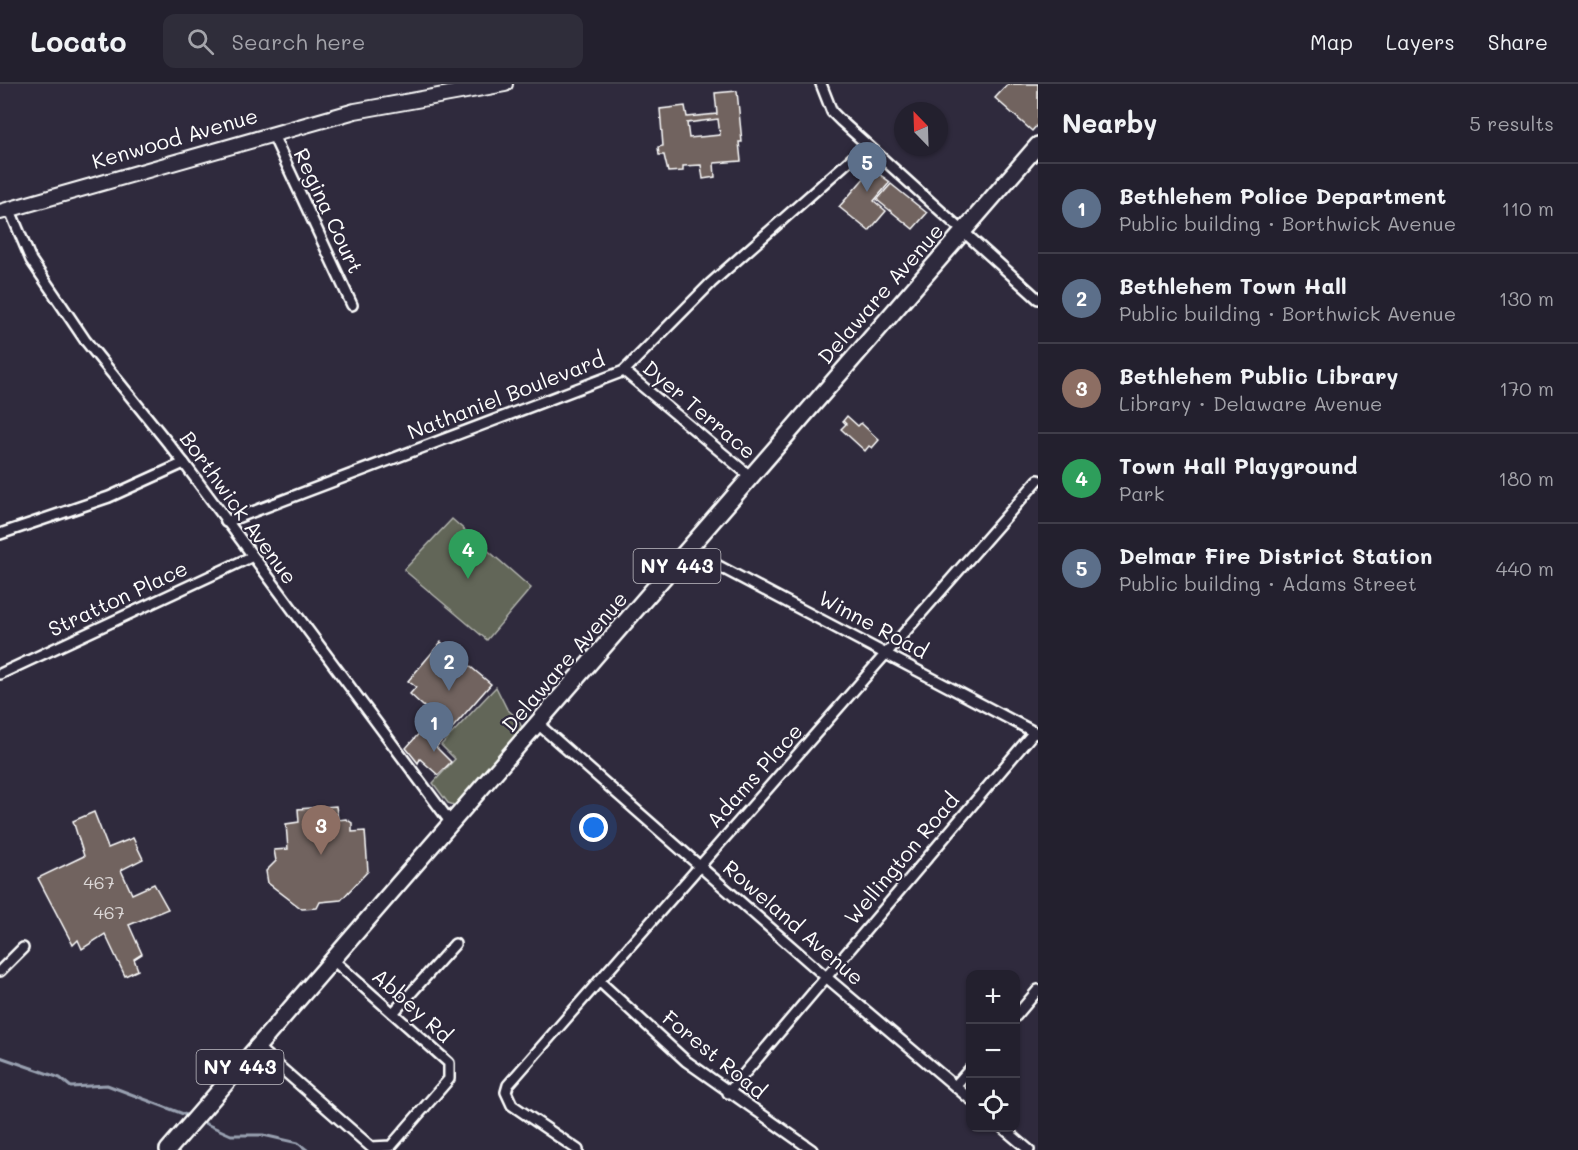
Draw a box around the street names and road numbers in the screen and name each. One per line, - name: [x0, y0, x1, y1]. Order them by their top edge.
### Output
- street label: Kenwood Avenue: [89, 101, 261, 174]
- street label: Regina Court: [289, 143, 370, 277]
- street label: Delaware Avenue: [811, 217, 948, 369]
- street label: Nathaniel Boulevard: [403, 345, 608, 445]
- street label: Dyer Terrace: [638, 354, 762, 464]
- street label: Borthwick Avenue: [175, 425, 304, 589]
- road number: NY 443: [634, 549, 720, 583]
- street label: Stratton Place: [43, 554, 191, 642]
- street label: Winne Road: [814, 584, 933, 664]
- street label: Delaware Avenue: [495, 585, 632, 737]
- street label: Adams Place: [700, 717, 808, 833]
- street label: Wellington Road: [838, 786, 964, 930]
- street label: Roweland Avenue: [718, 853, 870, 990]
- street label: Abbey Rd: [367, 962, 459, 1048]
- street label: Forest Road: [657, 1004, 772, 1104]
- road number: NY 443: [196, 1050, 284, 1084]

